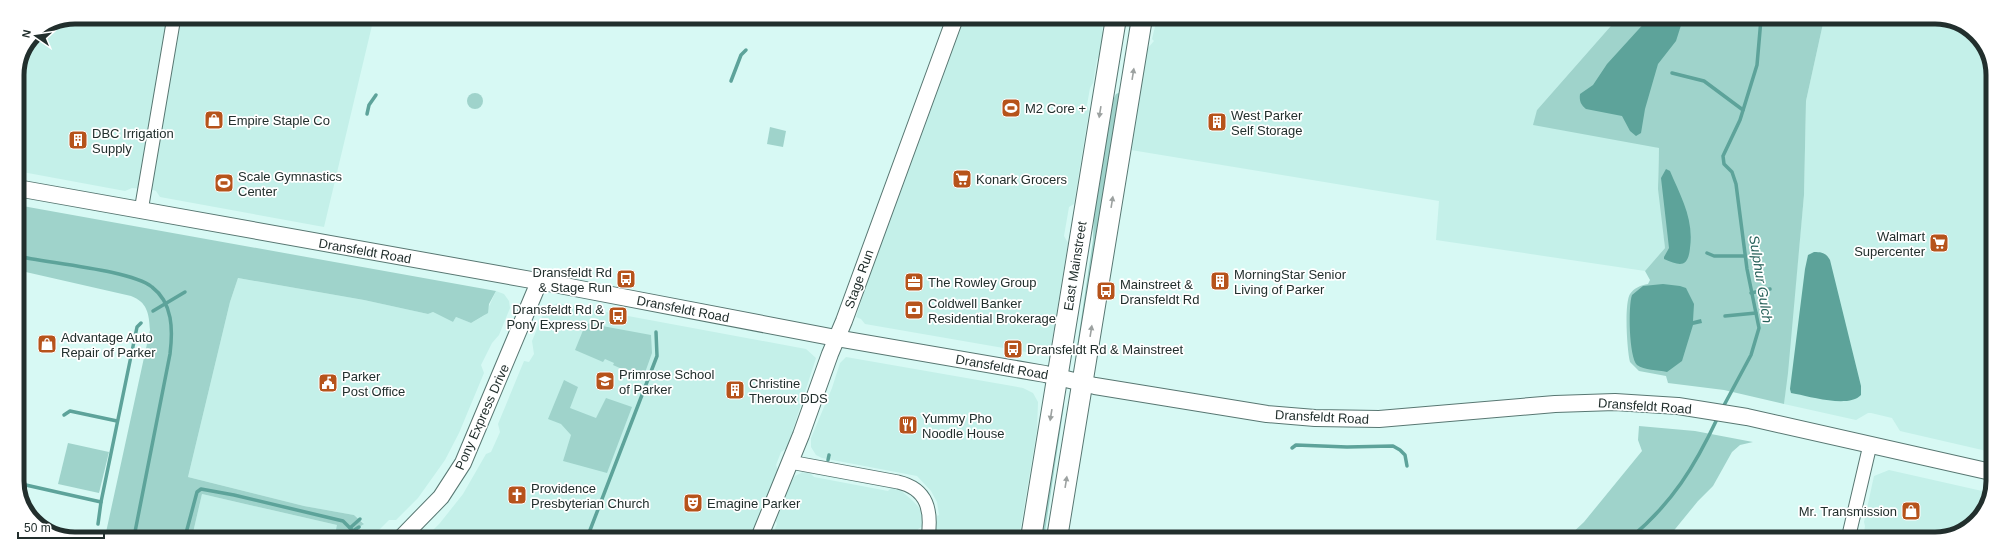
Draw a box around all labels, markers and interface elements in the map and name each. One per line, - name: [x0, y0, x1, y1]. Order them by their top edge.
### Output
- north arrow: [16, 16, 56, 56]
- text: N: [20, 28, 33, 39]
- one-way arrow: [1130, 68, 1136, 80]
- sports icon: M2 Core +: [1000, 97, 1022, 119]
- place label: M2 Core +: [1025, 101, 1086, 116]
- one-way arrow: [1097, 106, 1103, 118]
- place label: West Parker Self Storage: [1231, 108, 1303, 138]
- shop icon: Empire Staple Co: [203, 109, 225, 131]
- building icon: West Parker Self Storage: [1206, 111, 1228, 133]
- place label: Empire Staple Co: [228, 113, 330, 128]
- place label: DBC Irrigation Supply: [92, 126, 174, 156]
- building icon: DBC Irrigation Supply: [67, 129, 89, 151]
- supermarket icon: Konark Grocers: [951, 168, 973, 190]
- place label: Scale Gymnastics Center: [238, 169, 343, 199]
- sports icon: Scale Gymnastics Center: [213, 172, 235, 194]
- place label: Konark Grocers: [976, 172, 1068, 187]
- one-way arrow: [1109, 196, 1115, 208]
- street label: East Mainstreet: [1061, 220, 1090, 312]
- place label: Walmart Supercenter: [1854, 229, 1926, 259]
- supermarket icon: Walmart Supercenter: [1928, 232, 1950, 254]
- water label: Sulphur Gulch: [1746, 234, 1776, 324]
- street label: Dransfeldt Road: [317, 235, 413, 267]
- street label: Stage Run: [841, 248, 877, 310]
- place label: Dransfeldt Rd & Stage Run: [533, 265, 612, 295]
- place label: MorningStar Senior Living of Parker: [1234, 267, 1347, 297]
- bus stop icon: Dransfeldt Rd & Stage Run: [615, 268, 637, 290]
- building icon: MorningStar Senior Living of Parker: [1209, 270, 1231, 292]
- office icon: The Rowley Group: [903, 271, 925, 293]
- place label: The Rowley Group: [928, 275, 1036, 290]
- place label: Mainstreet & Dransfeldt Rd: [1120, 277, 1199, 307]
- bus stop icon: Mainstreet & Dransfeldt Rd: [1095, 280, 1117, 302]
- street label: Dransfeldt Road: [635, 293, 731, 325]
- place label: Coldwell Banker Residential Brokerage: [928, 296, 1056, 326]
- bank icon: Coldwell Banker Residential Brokerage: [903, 299, 925, 321]
- place label: Dransfeldt Rd & Pony Express Dr: [506, 302, 605, 332]
- bus stop icon: Dransfeldt Rd & Pony Express Dr: [607, 305, 629, 327]
- one-way arrow: [1088, 324, 1094, 337]
- place label: Advantage Auto Repair of Parker: [61, 330, 156, 360]
- shop icon: Advantage Auto Repair of Parker: [36, 333, 58, 355]
- bus stop icon: Dransfeldt Rd & Mainstreet: [1002, 338, 1024, 360]
- place label: Dransfeldt Rd & Mainstreet: [1027, 342, 1183, 357]
- street label: Dransfeldt Road: [954, 351, 1050, 383]
- street label: Pony Express Drive: [452, 362, 512, 472]
- place label: Primrose School of Parker: [619, 367, 714, 397]
- place label: Parker Post Office: [342, 369, 405, 399]
- school or university icon: Primrose School of Parker: [594, 370, 616, 392]
- public building icon: Parker Post Office: [317, 372, 339, 394]
- place label: Christine Theroux DDS: [749, 376, 828, 406]
- building icon: Christine Theroux DDS: [724, 379, 746, 401]
- street label: Dransfeldt Road: [1598, 395, 1692, 417]
- street label: Dransfeldt Road: [1275, 407, 1369, 427]
- one-way arrow: [1048, 409, 1054, 421]
- place label: Yummy Pho Noodle House: [922, 411, 1004, 441]
- restaurant icon: Yummy Pho Noodle House: [897, 414, 919, 436]
- one-way arrow: [1063, 476, 1069, 489]
- place label: Providence Presbyterian Church: [531, 481, 650, 511]
- church icon: Providence Presbyterian Church: [506, 484, 528, 506]
- theatre icon: Emagine Parker: [682, 492, 704, 514]
- place label: Emagine Parker: [707, 496, 801, 511]
- shop icon: Mr. Transmission: [1900, 500, 1922, 522]
- place label: Mr. Transmission: [1799, 504, 1897, 519]
- scale bar: [18, 514, 104, 540]
- text: 50 m: [24, 521, 51, 535]

